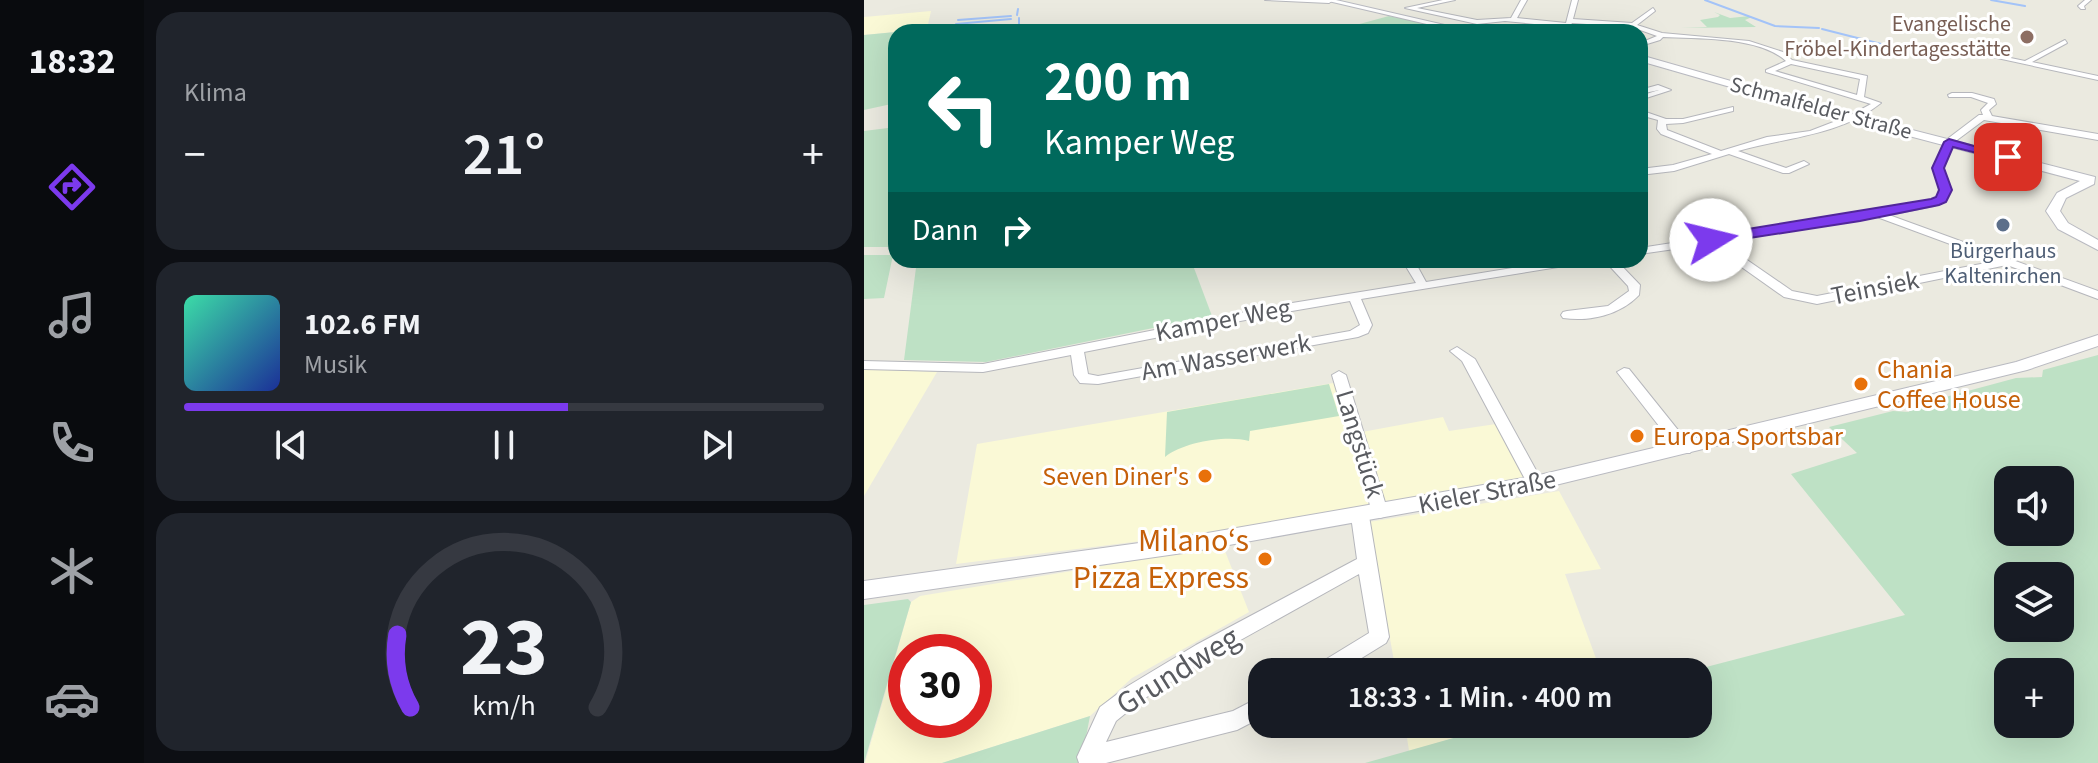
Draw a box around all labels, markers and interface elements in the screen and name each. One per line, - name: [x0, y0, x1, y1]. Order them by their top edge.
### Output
- place label: Evangelische Fröbel-Kindertagesstätte: [1784, 8, 2011, 65]
- marker: Evangelische Fröbel-Kindertagesstätte: [2018, 28, 2036, 46]
- text: 18:32: [29, 36, 115, 87]
- text: 200 m: [1044, 43, 1192, 122]
- icon: left: [912, 56, 1016, 160]
- street label: Schmalfelder Straße: [1727, 68, 1916, 148]
- text: Klima: [184, 74, 247, 111]
- text: 21°: [463, 113, 545, 198]
- text: Kamper Weg: [1044, 117, 1234, 168]
- pin: [1974, 123, 2042, 191]
- text: −: [184, 124, 206, 187]
- text: +: [802, 124, 824, 187]
- icon: arrive: [1986, 135, 2030, 179]
- icon: directions: [44, 159, 100, 215]
- position arrow: [1669, 198, 1753, 282]
- icon: right: [994, 208, 1038, 252]
- text: Dann: [912, 209, 978, 252]
- marker: Bürgerhaus Kaltenirchen: [1994, 216, 2012, 234]
- place label: Bürgerhaus Kaltenirchen: [1944, 235, 2062, 292]
- street label: Teinsiek: [1828, 261, 1922, 315]
- icon: music: [44, 287, 100, 343]
- street label: Kamper Weg: [1152, 289, 1294, 351]
- text: 102.6 FM: [304, 303, 421, 346]
- street label: Am Wasserwerk: [1138, 324, 1314, 390]
- text: Musik: [304, 346, 367, 383]
- place label: Chania Coffee House: [1877, 351, 2021, 418]
- marker: Chania Coffee House: [1852, 375, 1870, 393]
- street label: Langstück: [1326, 385, 1394, 503]
- icon: phone: [44, 415, 100, 471]
- place label: Europa Sportsbar: [1653, 418, 1844, 455]
- icon: previous: [269, 423, 313, 467]
- icon: pause: [482, 423, 526, 467]
- icon: next: [695, 423, 739, 467]
- marker: Europa Sportsbar: [1628, 427, 1646, 445]
- place label: Seven Diner's: [1042, 458, 1189, 495]
- street label: Kieler Straße: [1415, 461, 1559, 523]
- map controls: [1994, 466, 2074, 738]
- button: sound: [1994, 466, 2074, 546]
- marker: Seven Diner's: [1196, 467, 1214, 485]
- place label: Milano‘s Pizza Express: [1073, 518, 1249, 601]
- icon: climate: [44, 543, 100, 599]
- marker: Milano‘s Pizza Express: [1256, 550, 1274, 568]
- button: layers: [1994, 562, 2074, 642]
- text: 23: [460, 588, 548, 706]
- street label: Grundweg: [1107, 615, 1249, 727]
- speed limit sign: 30: [888, 634, 992, 738]
- button: +: [1994, 658, 2074, 738]
- icon: car: [44, 671, 100, 727]
- text: 18:33 · 1 Min. · 400 m: [1348, 676, 1612, 719]
- text: km/h: [472, 686, 536, 726]

